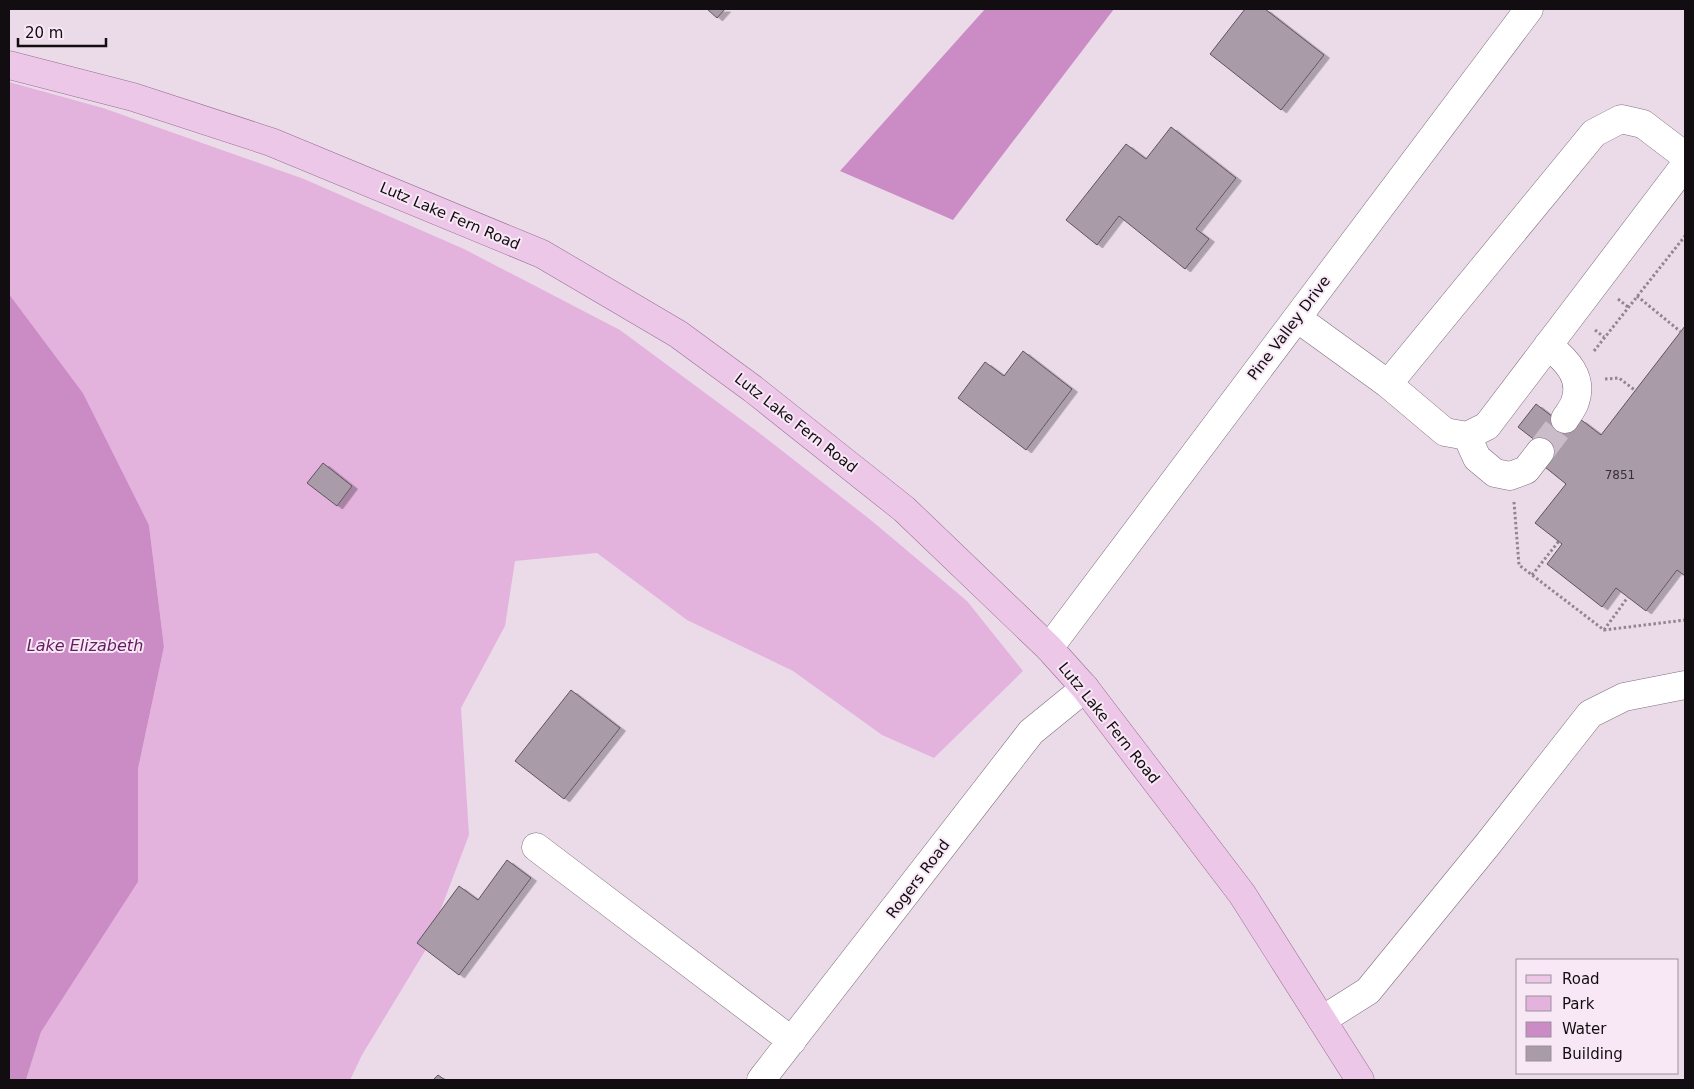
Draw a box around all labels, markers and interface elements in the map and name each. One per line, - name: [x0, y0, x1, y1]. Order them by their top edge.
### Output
- scale bar: [18, 15, 105, 47]
- text: 20 m: [25, 24, 63, 42]
- street label: Lutz Lake Fern Road: [377, 178, 523, 254]
- street label: Pine Valley Drive: [1244, 272, 1334, 384]
- street label: Lutz Lake Fern Road: [731, 370, 861, 476]
- house number: 7851: [1605, 468, 1635, 482]
- water label: Lake Elizabeth: [27, 636, 143, 655]
- street label: Lutz Lake Fern Road: [1055, 659, 1163, 787]
- street label: Rogers Road: [883, 836, 953, 922]
- legend: [1516, 959, 1679, 1074]
- text: Road: [1562, 970, 1600, 988]
- text: Park: [1562, 995, 1595, 1013]
- text: Water: [1562, 1020, 1607, 1038]
- text: Building: [1562, 1045, 1623, 1063]

